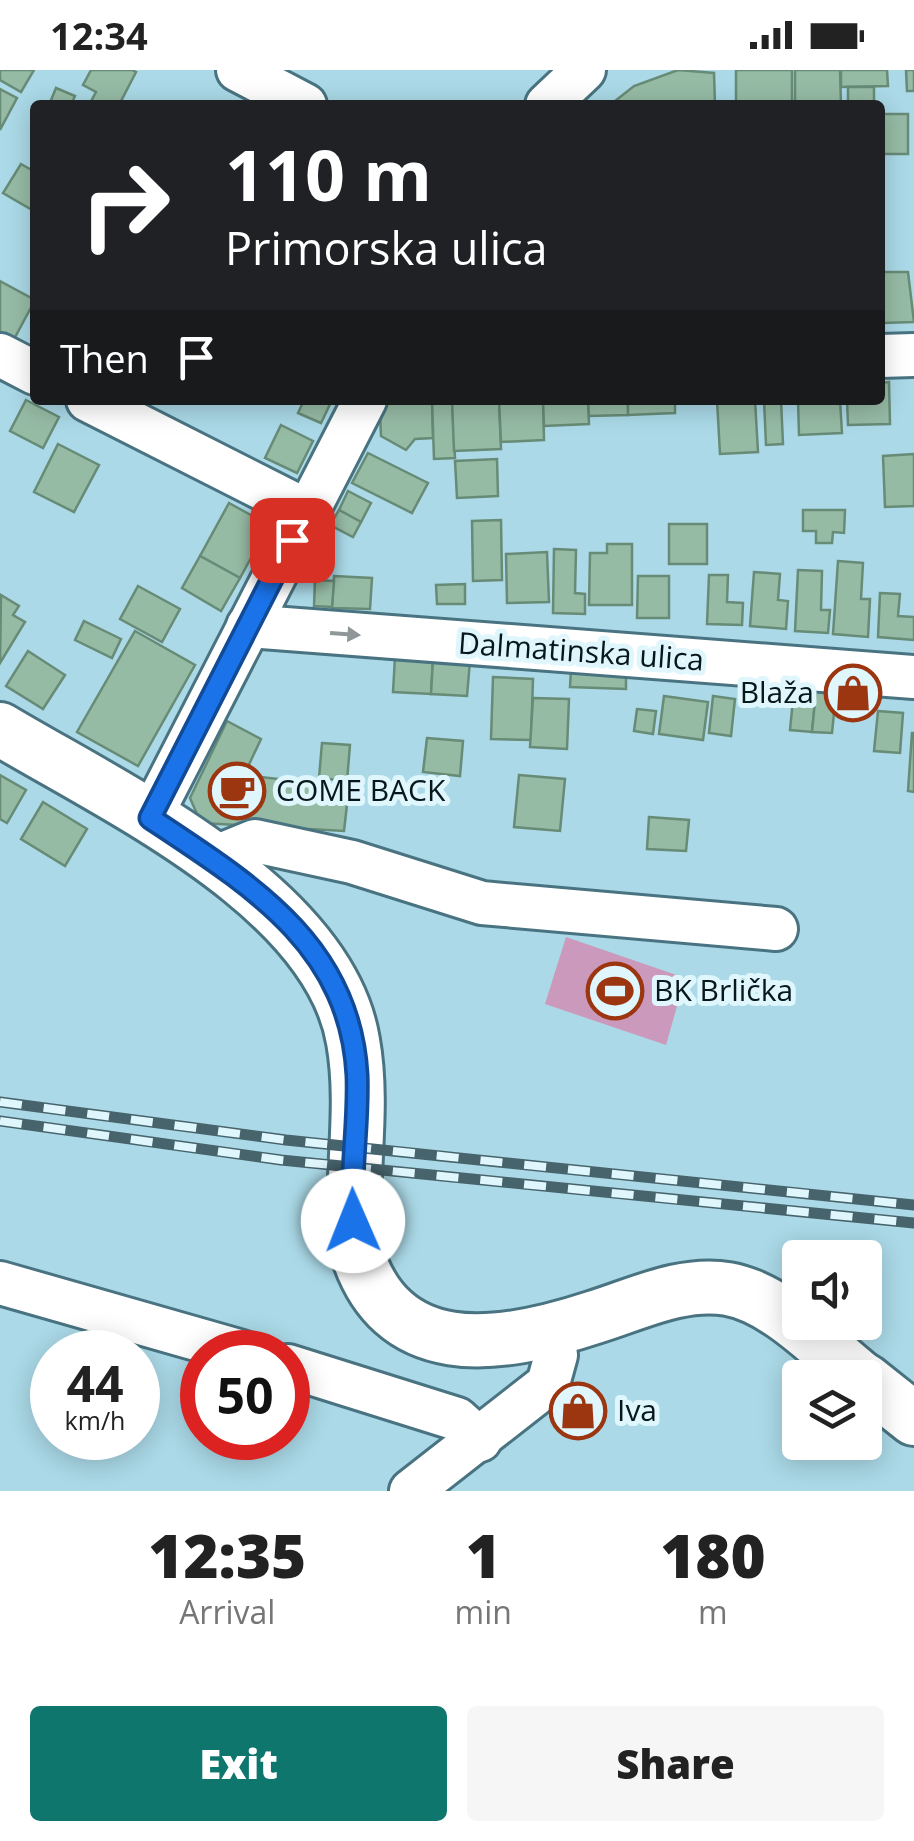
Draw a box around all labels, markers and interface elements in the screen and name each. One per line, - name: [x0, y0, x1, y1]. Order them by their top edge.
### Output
- text: 12:34: [50, 9, 148, 61]
- text: 110 m: [225, 126, 432, 222]
- icon: right: [60, 140, 190, 270]
- text: Primorska ulica: [225, 217, 548, 278]
- icon: arrive: [169, 330, 224, 385]
- text: Then: [60, 332, 149, 384]
- pin: [250, 498, 335, 583]
- icon: arrive: [265, 513, 320, 568]
- street label: Dalmatinska ulica: [457, 621, 705, 680]
- one-way arrow: [330, 626, 362, 642]
- shop icon: Blaža: [823, 663, 883, 723]
- place label: Blaža: [740, 671, 814, 712]
- cafe icon: COME BACK: [207, 761, 267, 821]
- place label: COME BACK: [276, 769, 446, 810]
- sports icon: BK Brlička: [585, 961, 645, 1021]
- place label: BK Brlička: [654, 969, 793, 1010]
- position arrow: [301, 1169, 405, 1273]
- map controls: [782, 1240, 882, 1460]
- button: sound: [782, 1240, 882, 1340]
- speed limit sign: 50: [180, 1330, 310, 1460]
- text: 44: [66, 1349, 124, 1417]
- button: layers: [782, 1360, 882, 1460]
- shop icon: Iva: [548, 1381, 608, 1441]
- place label: Iva: [617, 1389, 657, 1430]
- text: km/h: [65, 1403, 125, 1437]
- text: 12:35: [148, 1514, 306, 1596]
- text: 1: [466, 1514, 501, 1596]
- text: 180: [660, 1514, 766, 1596]
- text: Arrival: [179, 1590, 275, 1633]
- text: min: [455, 1590, 512, 1633]
- text: m: [698, 1590, 728, 1633]
- button: Exit: [30, 1706, 447, 1821]
- button: Share: [467, 1706, 884, 1821]

